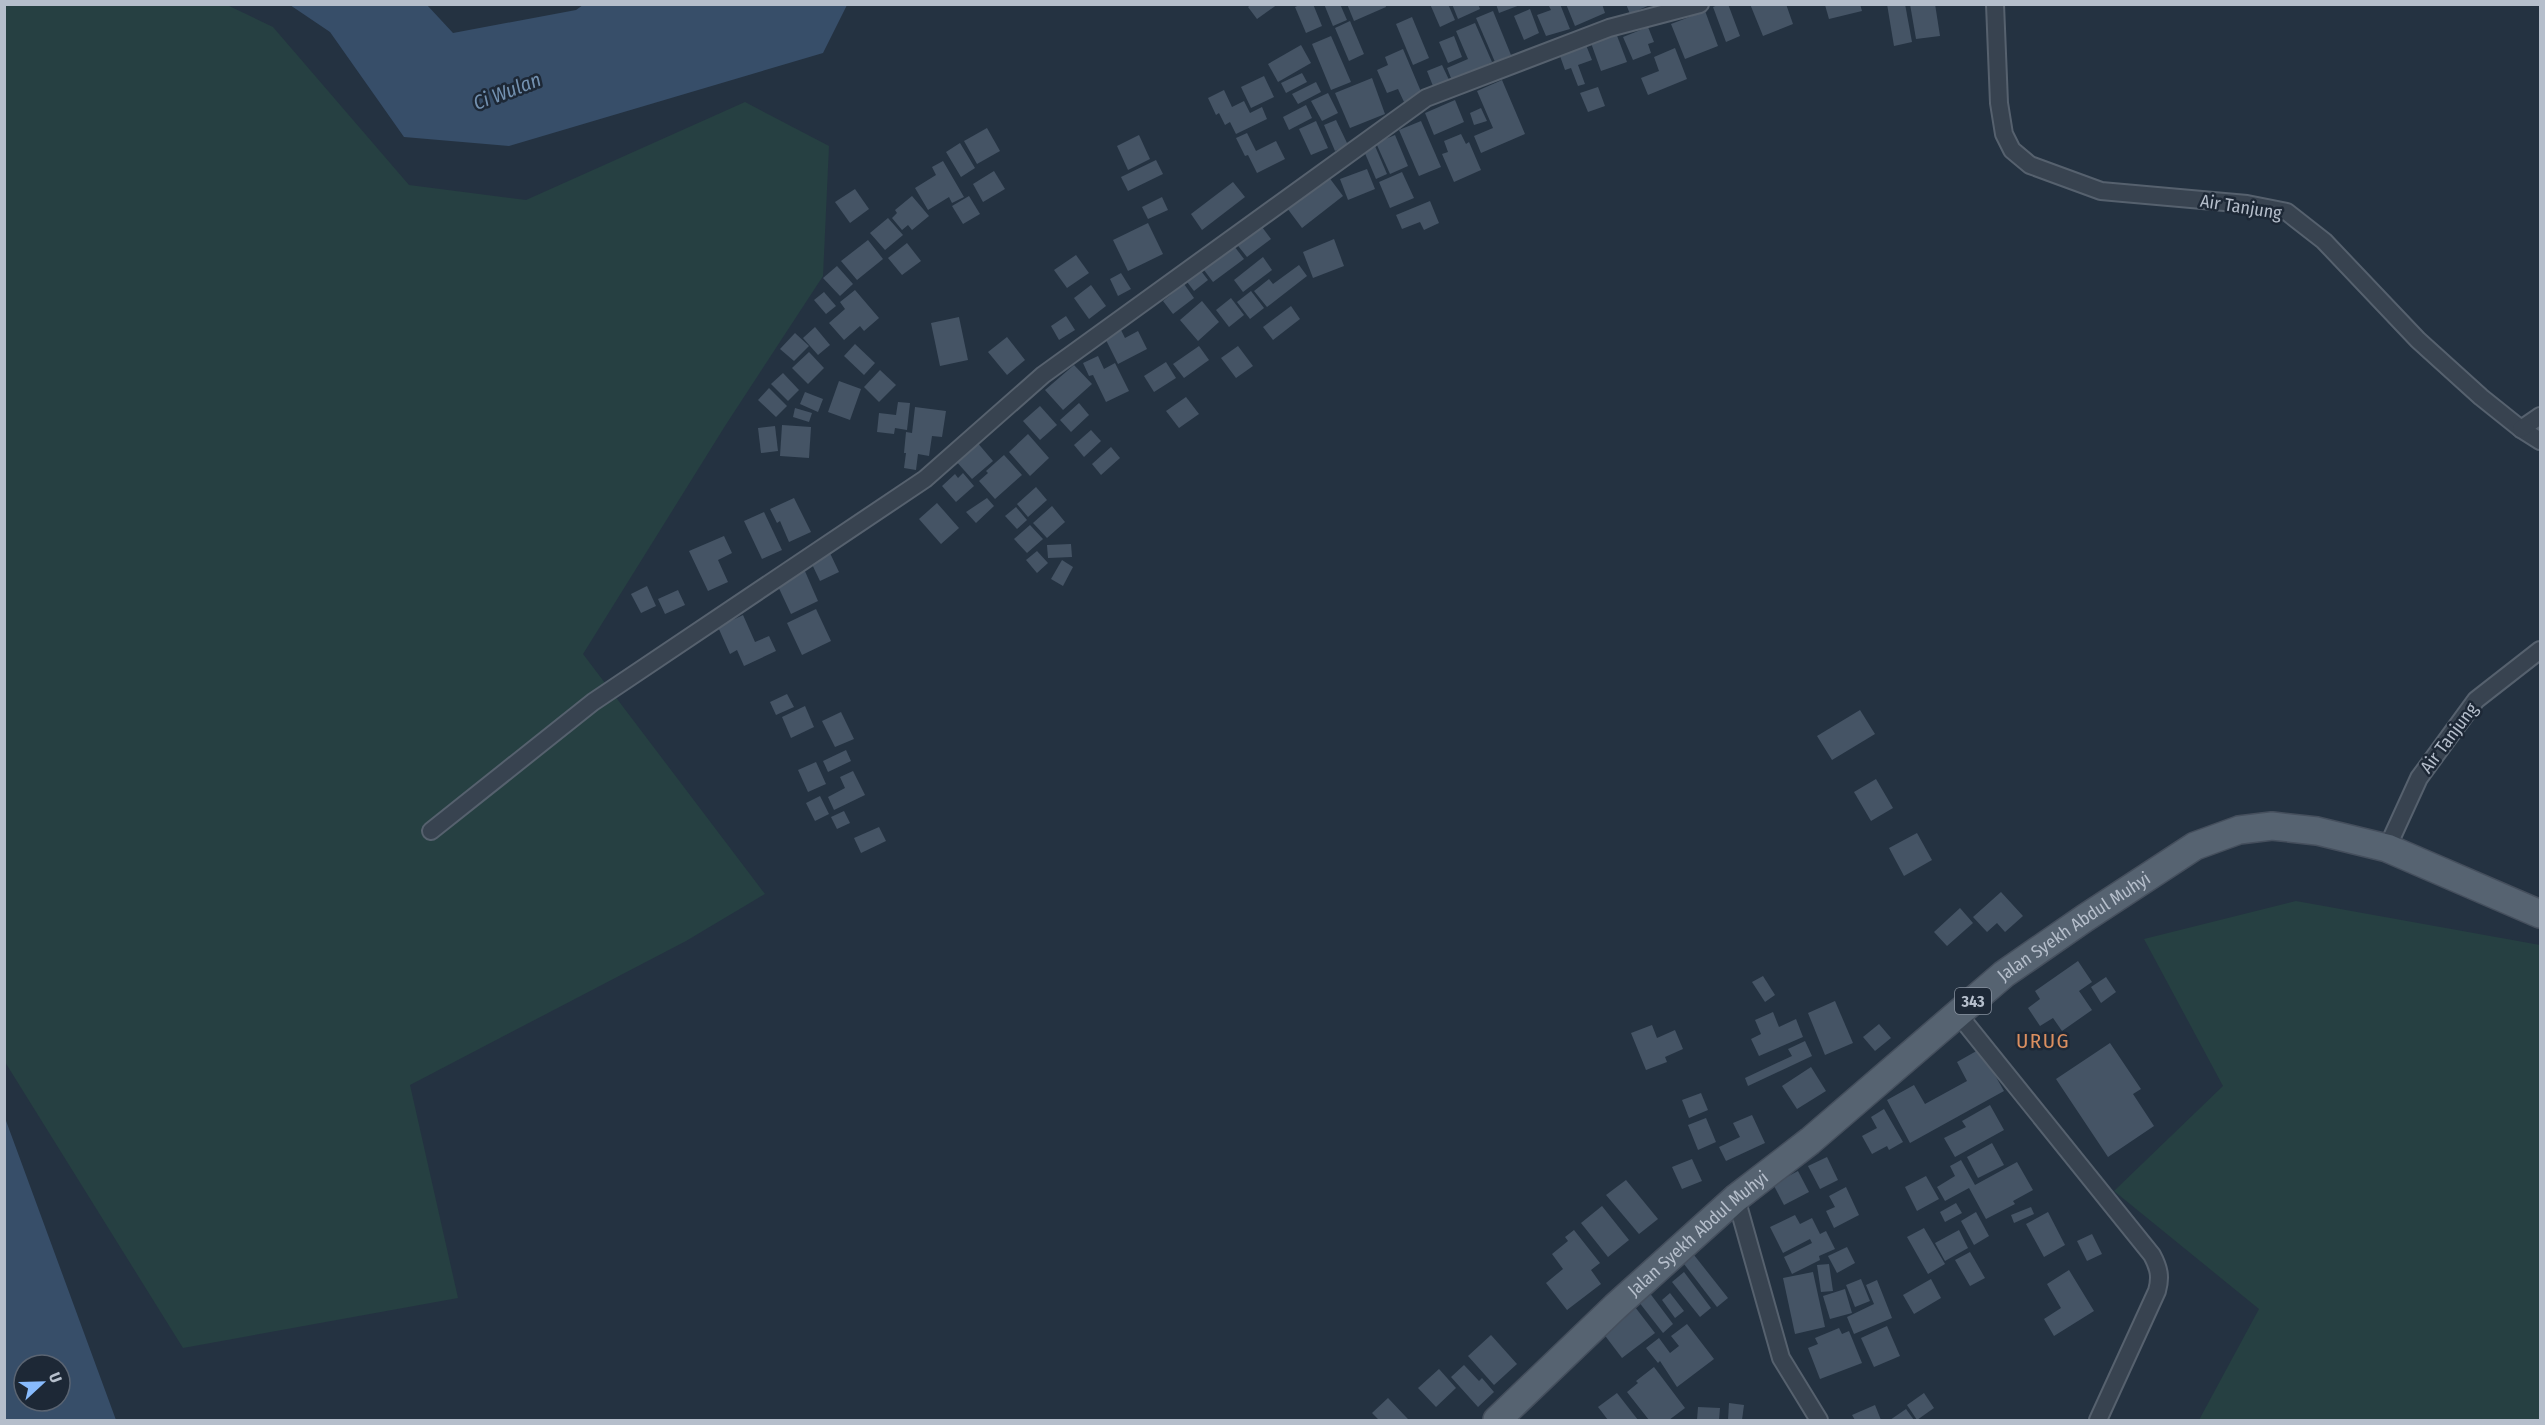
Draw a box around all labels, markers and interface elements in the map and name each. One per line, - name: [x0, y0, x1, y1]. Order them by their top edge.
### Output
- water label: Ci Wulan: [470, 67, 544, 115]
- street label: Air Tanjung: [2199, 190, 2284, 224]
- street label: Air Tanjung: [2415, 698, 2483, 777]
- street label: Jalan Syekh Abdul Muhyi: [1993, 867, 2154, 986]
- road number: 343: [1955, 988, 1991, 1014]
- district label: URUG: [2016, 1028, 2070, 1054]
- street label: Jalan Syekh Abdul Muhyi: [1623, 1166, 1773, 1301]
- north arrow: [12, 1353, 72, 1413]
- text: U: [45, 1370, 66, 1385]

